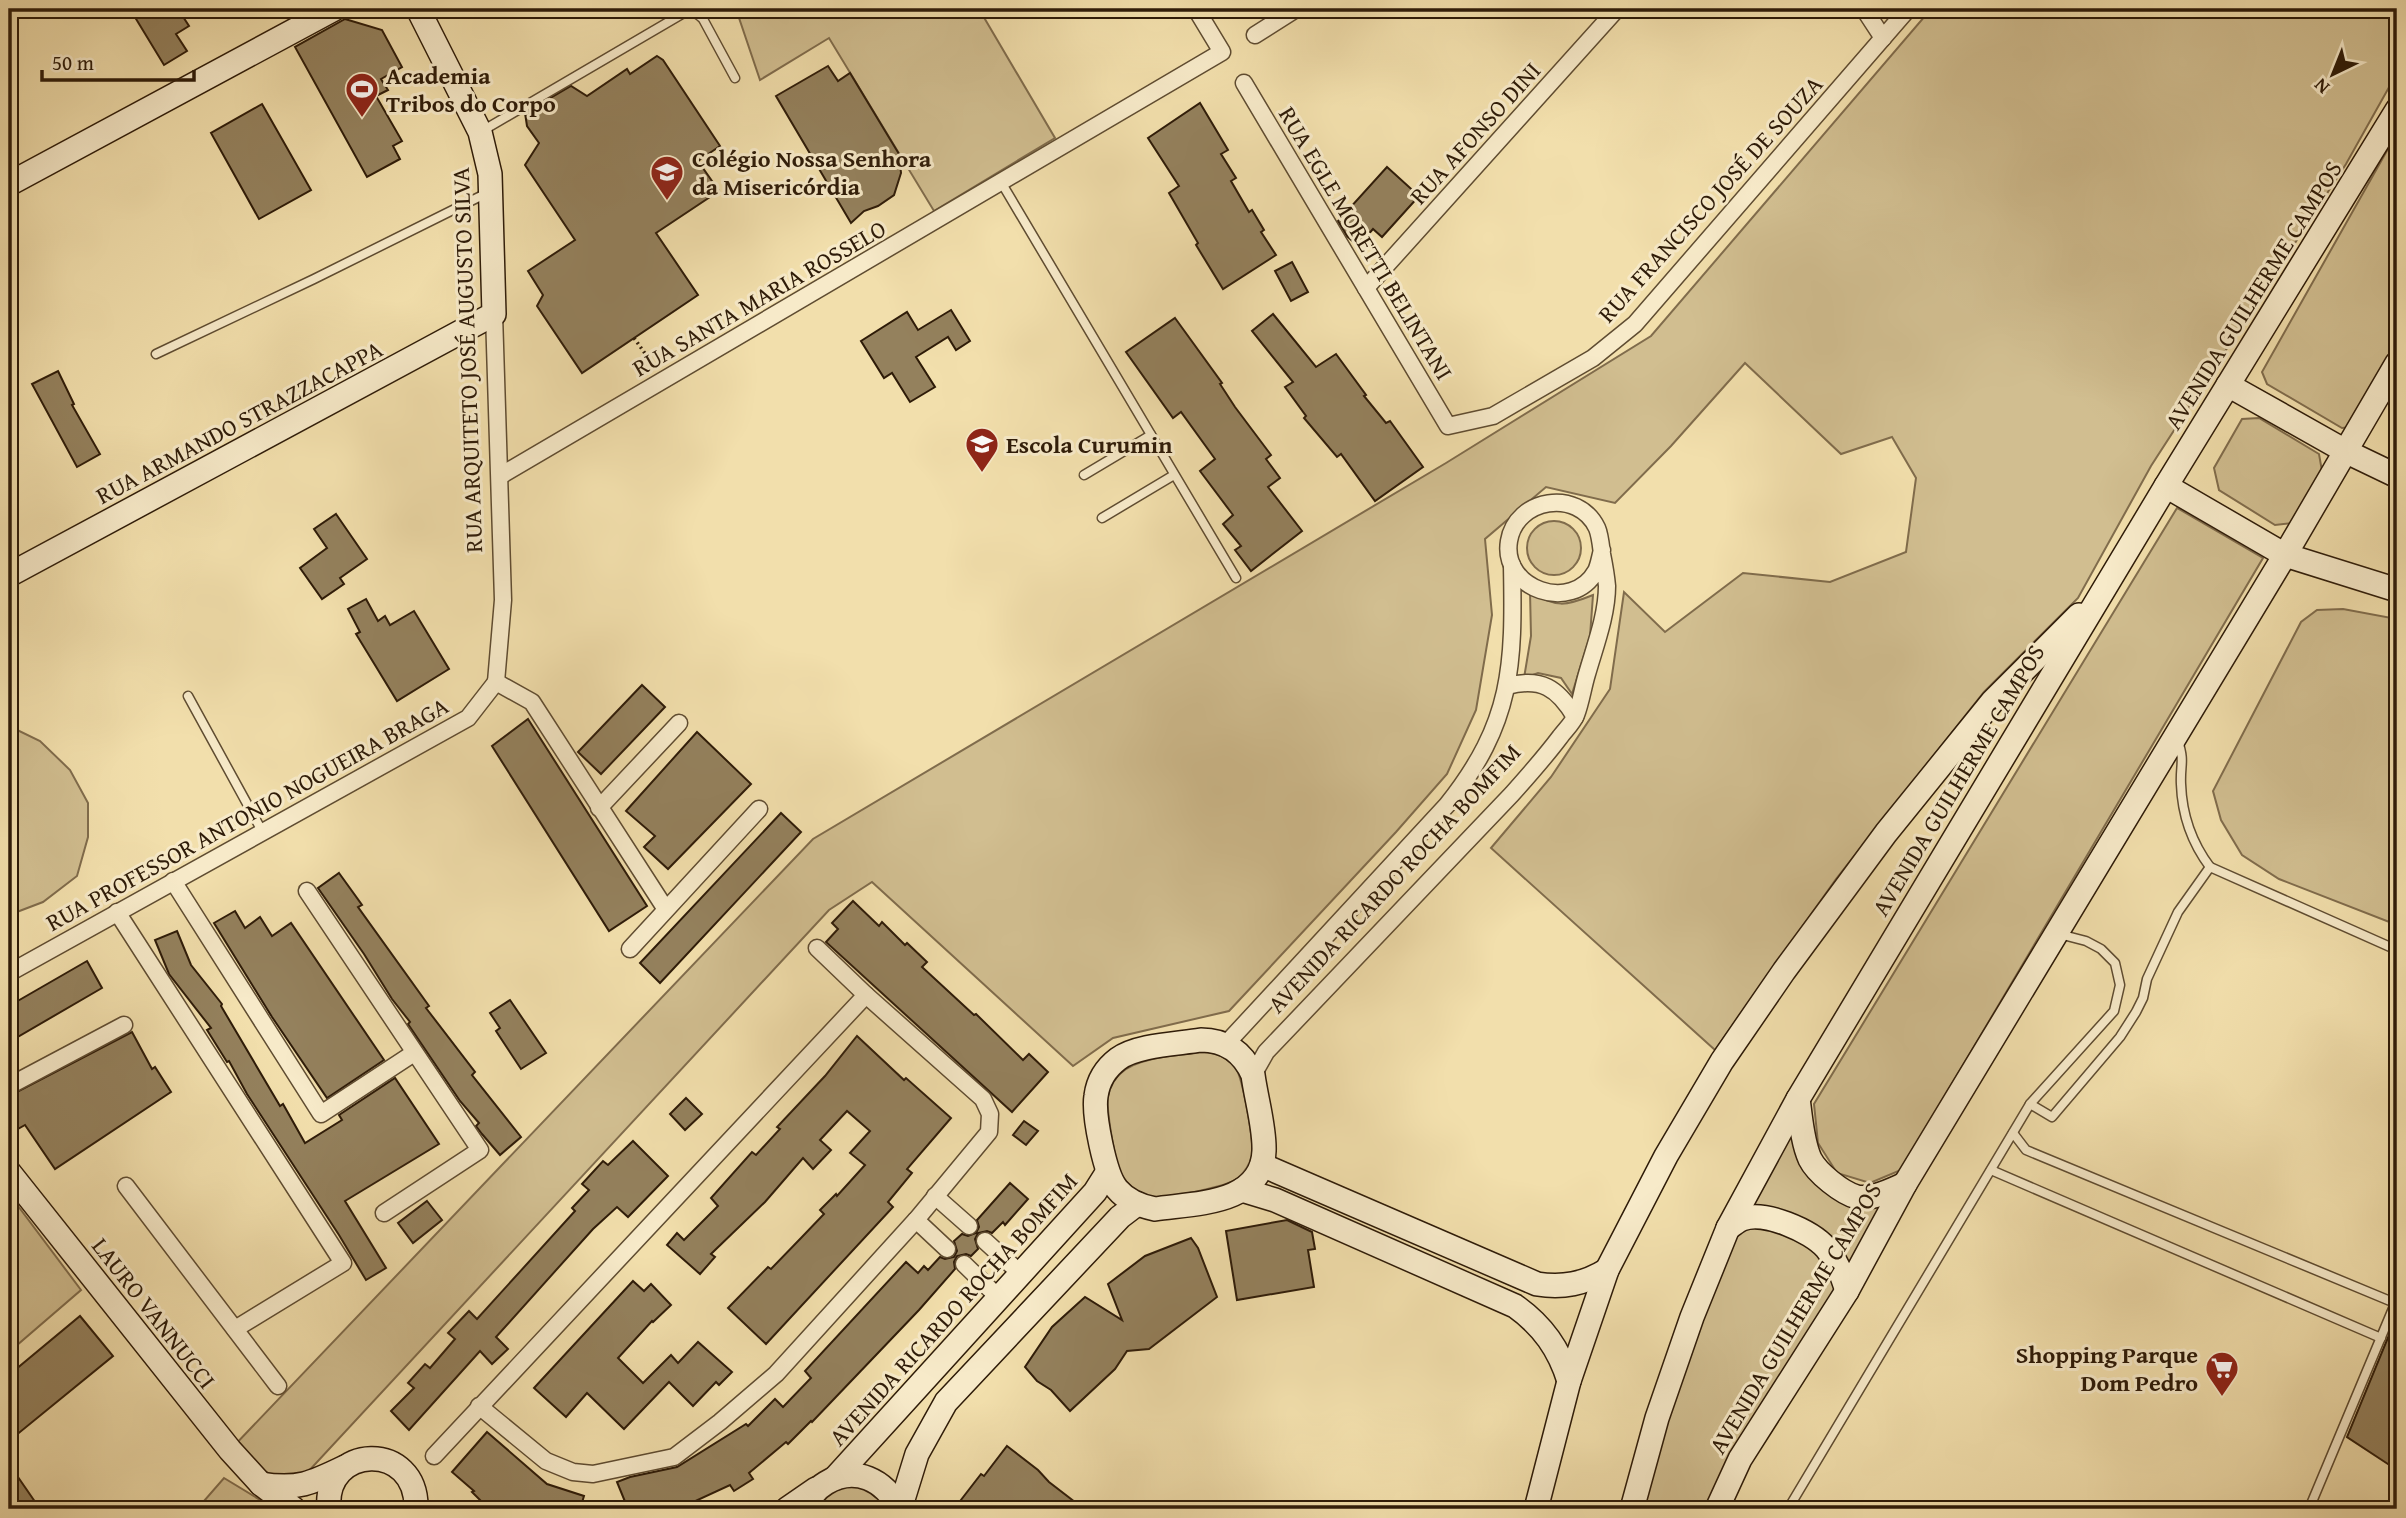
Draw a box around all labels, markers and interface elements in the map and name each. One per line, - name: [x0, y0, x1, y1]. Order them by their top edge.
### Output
- scale bar: [42, 38, 194, 82]
- north arrow: [2298, 38, 2368, 108]
- text: 50 m: [52, 47, 94, 78]
- street label: RUA AFONSO DINI: [1401, 54, 1549, 212]
- place label: Academia Tribos do Corpo: [386, 58, 556, 121]
- street label: RUA FRANCISCO JOSÉ DE SOUZA: [1589, 67, 1831, 330]
- sports icon: Academia Tribos do Corpo: [343, 70, 381, 119]
- text: N: [2307, 72, 2336, 101]
- street label: RUA EGLE MORETTI BELINTANI: [1270, 100, 1462, 386]
- place label: Colégio Nossa Senhora da Misericórdia: [692, 141, 932, 204]
- school or university icon: Colégio Nossa Senhora da Misericórdia: [648, 153, 686, 202]
- street label: AVENIDA GUILHERME CAMPOS: [2156, 154, 2350, 436]
- street label: RUA ARQUITETO JOSÉ AUGUSTO SILVA: [443, 166, 491, 553]
- street label: RUA SANTA MARIA ROSSELO: [626, 211, 892, 385]
- street label: RUA ARMANDO STRAZZACAPPA: [89, 331, 389, 513]
- school or university icon: Escola Curumin: [963, 425, 1001, 474]
- place label: Escola Curumin: [1006, 427, 1172, 462]
- street label: AVENIDA GUILHERME CAMPOS: [1863, 638, 2053, 922]
- street label: RUA PROFESSOR ANTONIO NOGUEIRA BRAGA: [39, 688, 455, 940]
- street label: AVENIDA RICARDO ROCHA BOMFIM: [1259, 735, 1529, 1021]
- street label: AVENIDA RICARDO ROCHA BOMFIM: [820, 1164, 1086, 1454]
- street label: AVENIDA GUILHERME CAMPOS: [1700, 1176, 1890, 1460]
- street label: LAURO VANNUCCI: [84, 1230, 224, 1396]
- place label: Shopping Parque Dom Pedro: [2016, 1337, 2198, 1400]
- supermarket icon: Shopping Parque Dom Pedro: [2203, 1349, 2241, 1398]

